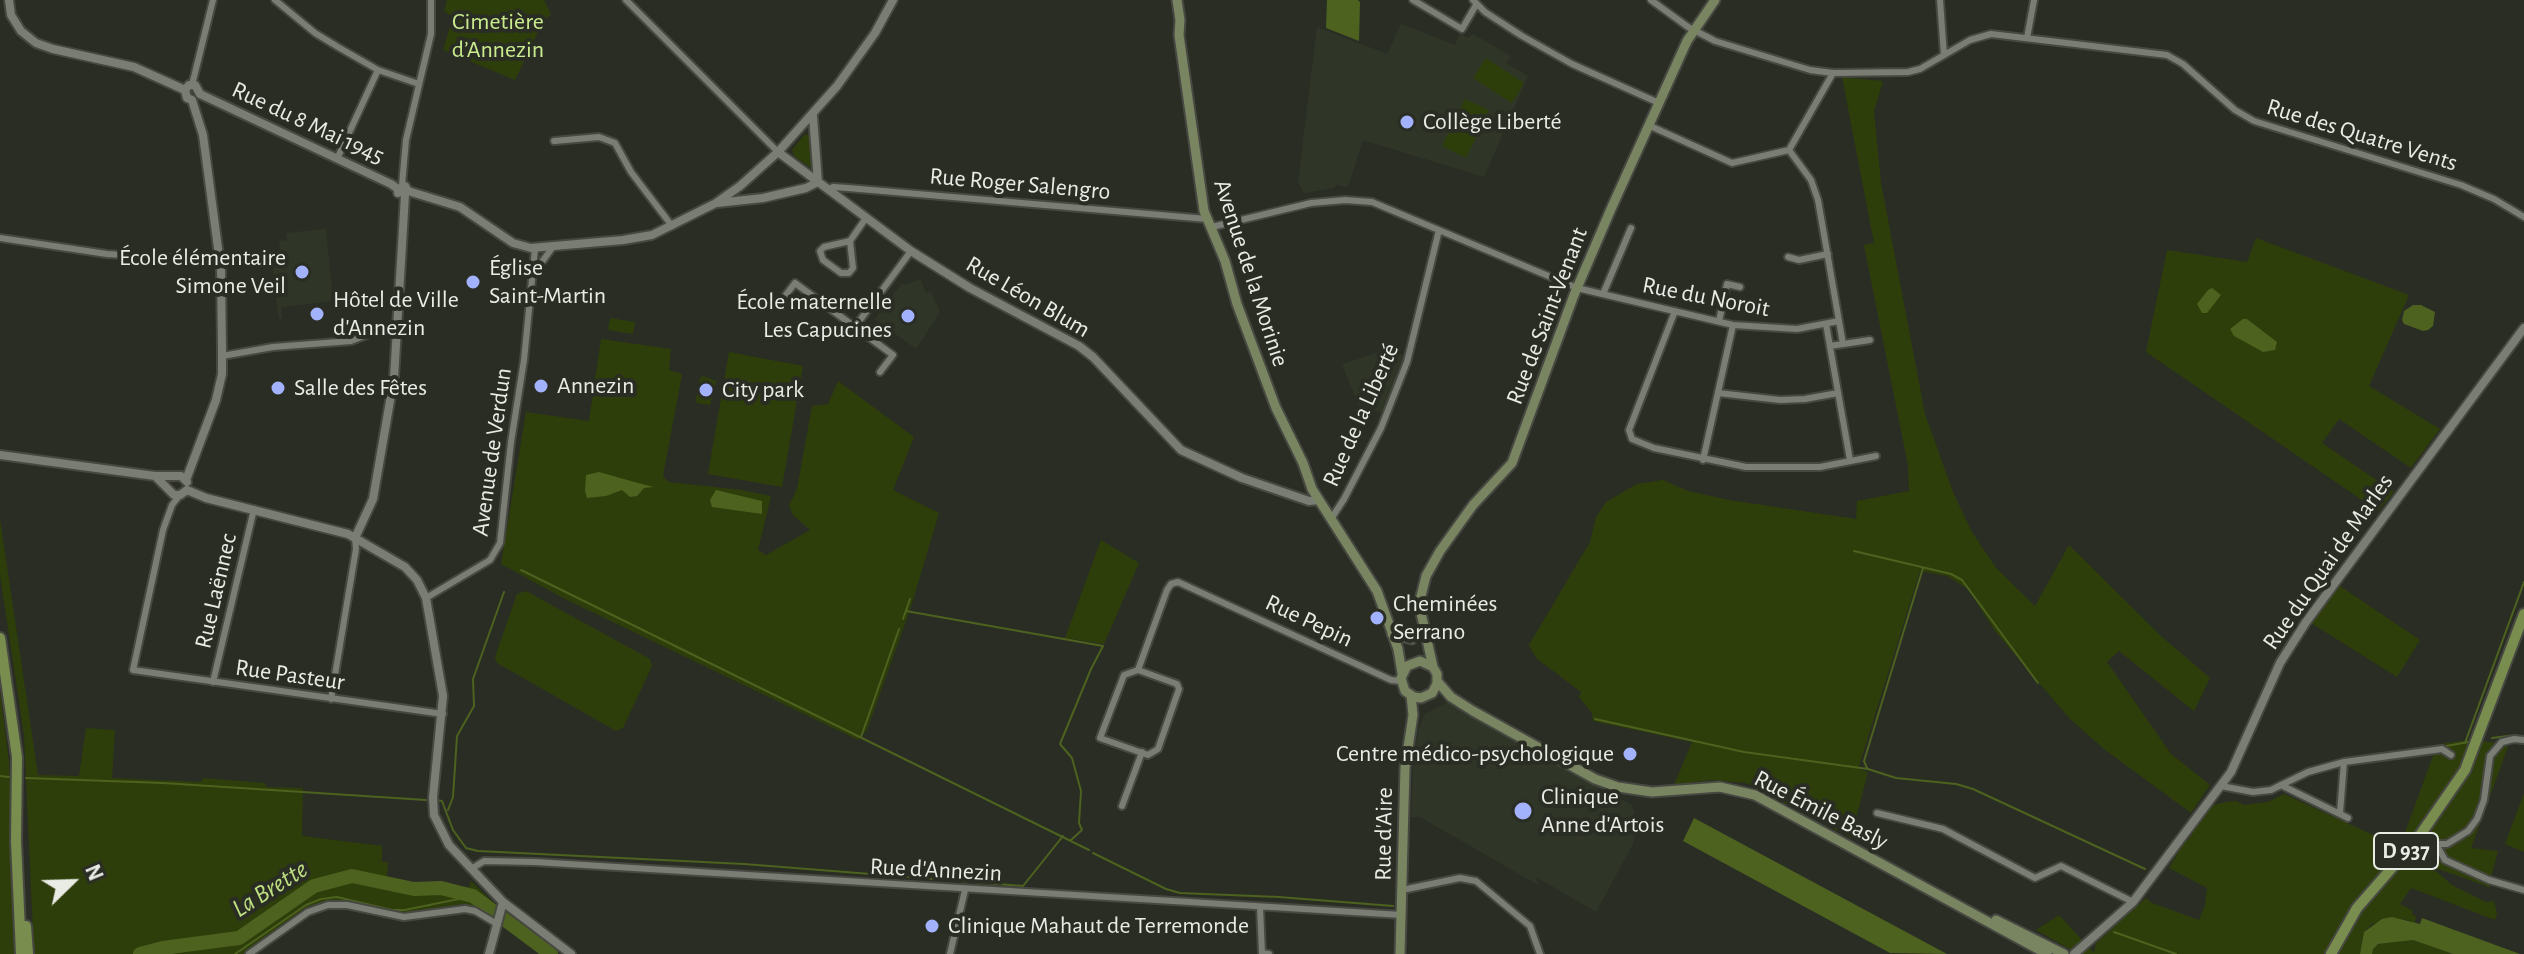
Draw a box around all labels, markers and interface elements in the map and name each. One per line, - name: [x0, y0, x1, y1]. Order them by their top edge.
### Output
- park label: Cimetière d’Annezin: [452, 8, 544, 64]
- street label: Rue du 8 Mai 1945: [227, 75, 389, 171]
- street label: Rue des Quatre Vents: [2263, 92, 2461, 178]
- place label: Collège Liberté: [1423, 108, 1562, 136]
- marker: Collège Liberté: [1398, 113, 1416, 131]
- street label: Rue Roger Salengro: [928, 162, 1112, 206]
- street label: Avenue de la Morinie: [1207, 176, 1295, 370]
- street label: Rue de Saint-Venant: [1500, 223, 1594, 409]
- place label: École élémentaire Simone Veil: [119, 244, 286, 300]
- street label: Rue Léon Blum: [961, 250, 1095, 344]
- place label: Église Saint-Martin: [489, 254, 606, 310]
- marker: École élémentaire Simone Veil: [293, 263, 311, 281]
- street label: Rue du Noroit: [1640, 271, 1772, 323]
- marker: Église Saint-Martin: [464, 273, 482, 291]
- place label: Hôtel de Ville d'Annezin: [333, 286, 459, 342]
- place label: École maternelle Les Capucines: [736, 288, 892, 344]
- marker: Hôtel de Ville d'Annezin: [308, 305, 326, 323]
- marker: École maternelle Les Capucines: [899, 307, 917, 325]
- street label: Rue de la Liberté: [1317, 339, 1405, 491]
- street label: Avenue de Verdun: [466, 366, 518, 538]
- place label: Annezin: [557, 372, 634, 400]
- place label: Salle des Fêtes: [294, 374, 427, 402]
- place label: City park: [722, 376, 804, 404]
- marker: Annezin: [532, 377, 550, 395]
- marker: Salle des Fêtes: [269, 379, 287, 397]
- marker: City park: [697, 381, 715, 399]
- street label: Rue du Quai de Marles: [2257, 469, 2399, 655]
- street label: Rue Laënnec: [189, 531, 243, 651]
- street label: Rue Pepin: [1261, 588, 1357, 654]
- place label: Cheminées Serrano: [1393, 590, 1497, 646]
- marker: Cheminées Serrano: [1368, 609, 1386, 627]
- street label: Rue Pasteur: [234, 653, 346, 697]
- place label: Centre médico-psychologique: [1336, 740, 1614, 768]
- marker: Centre médico-psychologique: [1621, 745, 1639, 763]
- street label: Rue Émile Basly: [1749, 764, 1893, 856]
- place label: Clinique Anne d'Artois: [1541, 783, 1664, 839]
- street label: Rue d'Aire: [1369, 787, 1399, 881]
- marker: Clinique Anne d'Artois: [1512, 800, 1534, 822]
- road number: D 937: [2374, 833, 2438, 869]
- north arrow: [32, 842, 112, 922]
- street label: Rue d'Annezin: [869, 852, 1003, 888]
- water label: La Brette: [226, 854, 314, 924]
- text: N: [81, 861, 107, 884]
- place label: Clinique Mahaut de Terremonde: [948, 912, 1249, 940]
- marker: Clinique Mahaut de Terremonde: [923, 917, 941, 935]

